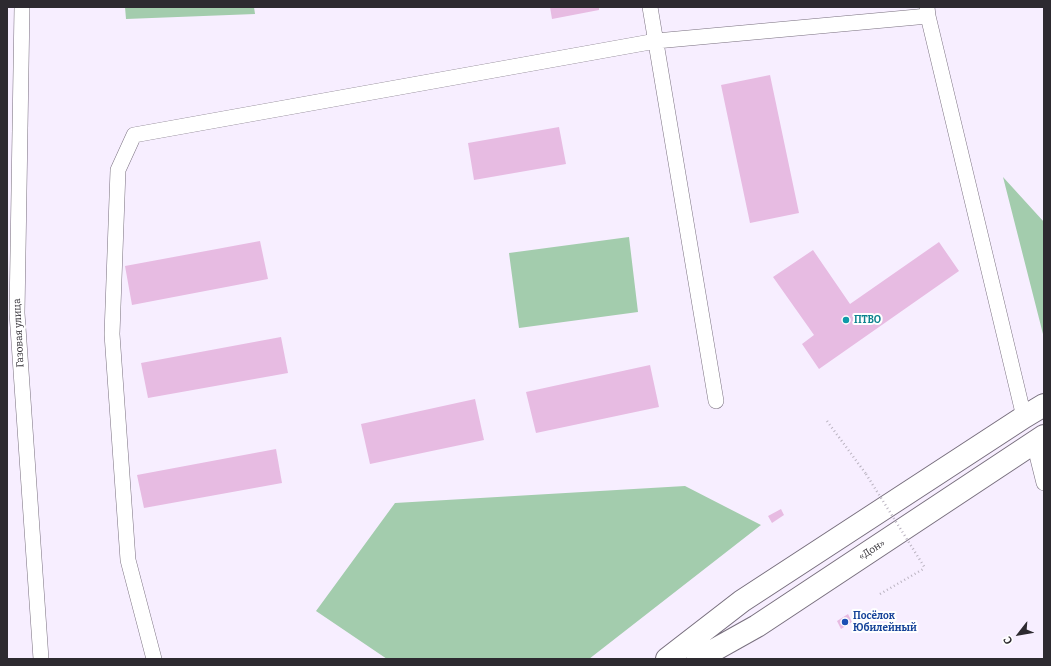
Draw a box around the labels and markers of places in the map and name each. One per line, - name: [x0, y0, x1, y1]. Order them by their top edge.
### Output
- place label: ПТВО: [854, 314, 881, 326]
- marker: ПТВО: [841, 315, 851, 325]
- place label: Посёлок Юбилейный: [853, 610, 917, 634]
- marker: Посёлок Юбилейный: [840, 617, 850, 627]

